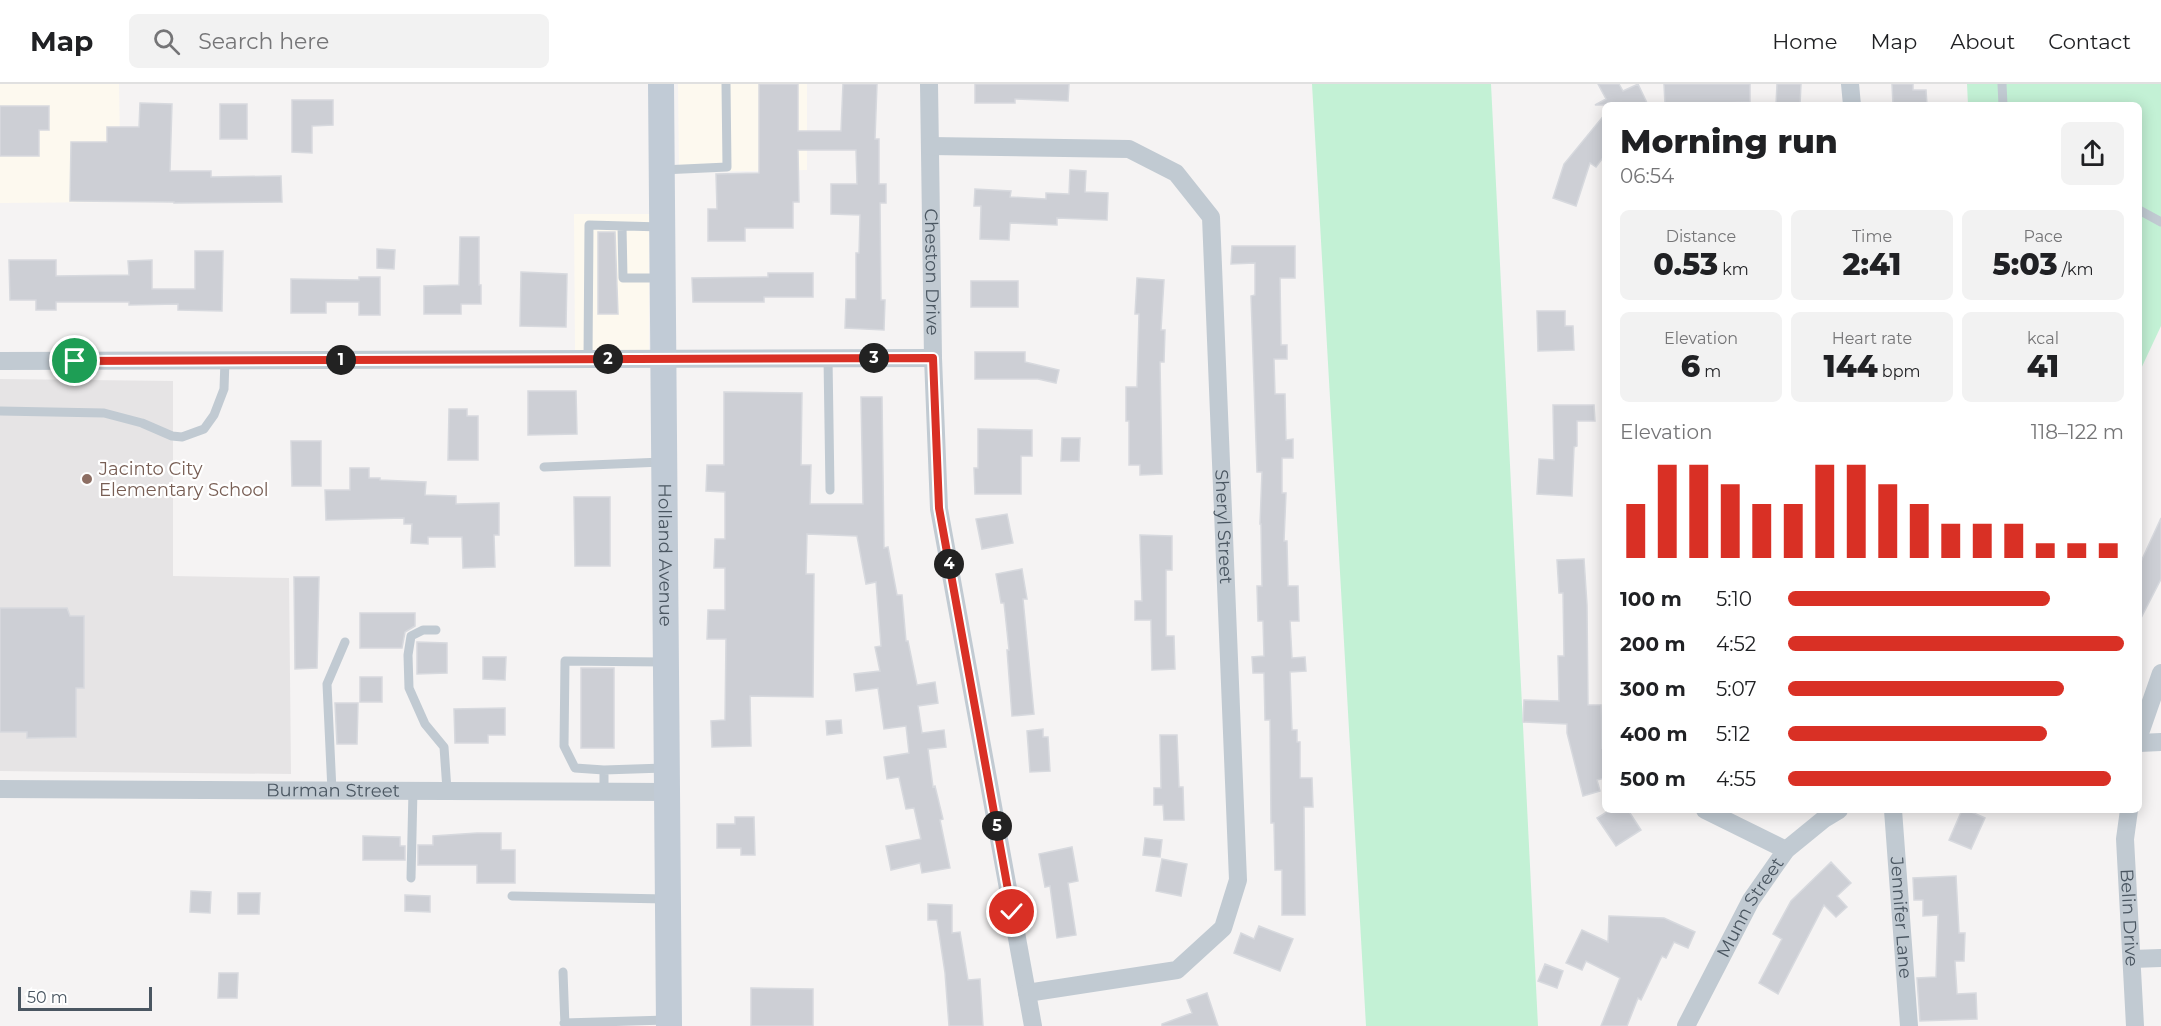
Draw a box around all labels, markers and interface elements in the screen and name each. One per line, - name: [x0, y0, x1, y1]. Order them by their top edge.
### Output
- search box: [129, 14, 549, 68]
- text: Map: [30, 24, 93, 58]
- icon: search: [150, 25, 183, 58]
- text: Search here: [198, 28, 329, 55]
- text: Home: [1772, 29, 1837, 54]
- text: Map: [1870, 29, 1917, 54]
- text: About: [1950, 29, 2015, 54]
- text: Contact: [2048, 29, 2131, 54]
- text: Morning run: [1620, 121, 1838, 161]
- button: share: [2061, 122, 2124, 185]
- text: 06:54: [1620, 164, 1674, 188]
- street label: Cheston Drive: [920, 208, 944, 336]
- text: Distance: [1666, 227, 1736, 246]
- text: Time: [1852, 227, 1892, 246]
- text: Pace: [2023, 227, 2063, 246]
- text: 0.53: [1653, 246, 1718, 283]
- text: 2:41: [1843, 246, 1901, 283]
- text: 5:03: [1992, 246, 2057, 283]
- text: km: [1718, 260, 1749, 279]
- text: /km: [2057, 260, 2094, 279]
- text: Elevation: [1664, 329, 1738, 348]
- text: Heart rate: [1832, 329, 1912, 348]
- text: kcal: [2027, 329, 2059, 348]
- pin: [49, 335, 100, 386]
- pin: 3: [859, 343, 889, 373]
- icon: arrive: [58, 344, 91, 377]
- pin: 2: [593, 344, 623, 374]
- pin: 1: [326, 345, 356, 375]
- text: 3: [869, 348, 879, 367]
- text: 6: [1681, 348, 1700, 385]
- text: 144: [1823, 348, 1878, 385]
- text: 41: [2027, 348, 2059, 385]
- text: 2: [603, 349, 613, 368]
- text: 1: [338, 350, 344, 369]
- text: m: [1700, 362, 1721, 381]
- text: bpm: [1878, 362, 1921, 381]
- text: Elevation: [1620, 420, 1712, 444]
- text: 118–122 m: [2031, 420, 2124, 444]
- place label: Jacinto City Elementary School: [98, 458, 269, 501]
- street label: Sheryl Street: [1210, 469, 1237, 585]
- marker: Jacinto City Elementary School: [80, 472, 94, 486]
- street label: Holland Avenue: [653, 483, 677, 627]
- pin: 4: [934, 549, 964, 579]
- text: 4: [943, 554, 955, 573]
- text: 100 m: [1620, 587, 1682, 611]
- text: 5:10: [1716, 587, 1752, 611]
- text: 200 m: [1620, 632, 1686, 656]
- text: 4:52: [1716, 632, 1756, 656]
- text: 300 m: [1620, 677, 1686, 701]
- text: 5:07: [1716, 677, 1756, 701]
- text: 400 m: [1620, 722, 1688, 746]
- text: 5:12: [1716, 722, 1750, 746]
- text: 500 m: [1620, 767, 1686, 791]
- text: 4:55: [1716, 767, 1756, 791]
- street label: Burman Street: [266, 779, 400, 802]
- pin: 5: [982, 811, 1012, 841]
- text: 5: [992, 816, 1002, 835]
- street label: Munn Street: [1712, 853, 1788, 961]
- street label: Jennifer Lane: [1885, 855, 1916, 980]
- street label: Belin Drive: [2116, 868, 2143, 967]
- pin: [986, 886, 1037, 937]
- icon: check: [995, 895, 1028, 928]
- scale bar: [18, 984, 152, 1012]
- text: 50 m: [27, 988, 68, 1007]

